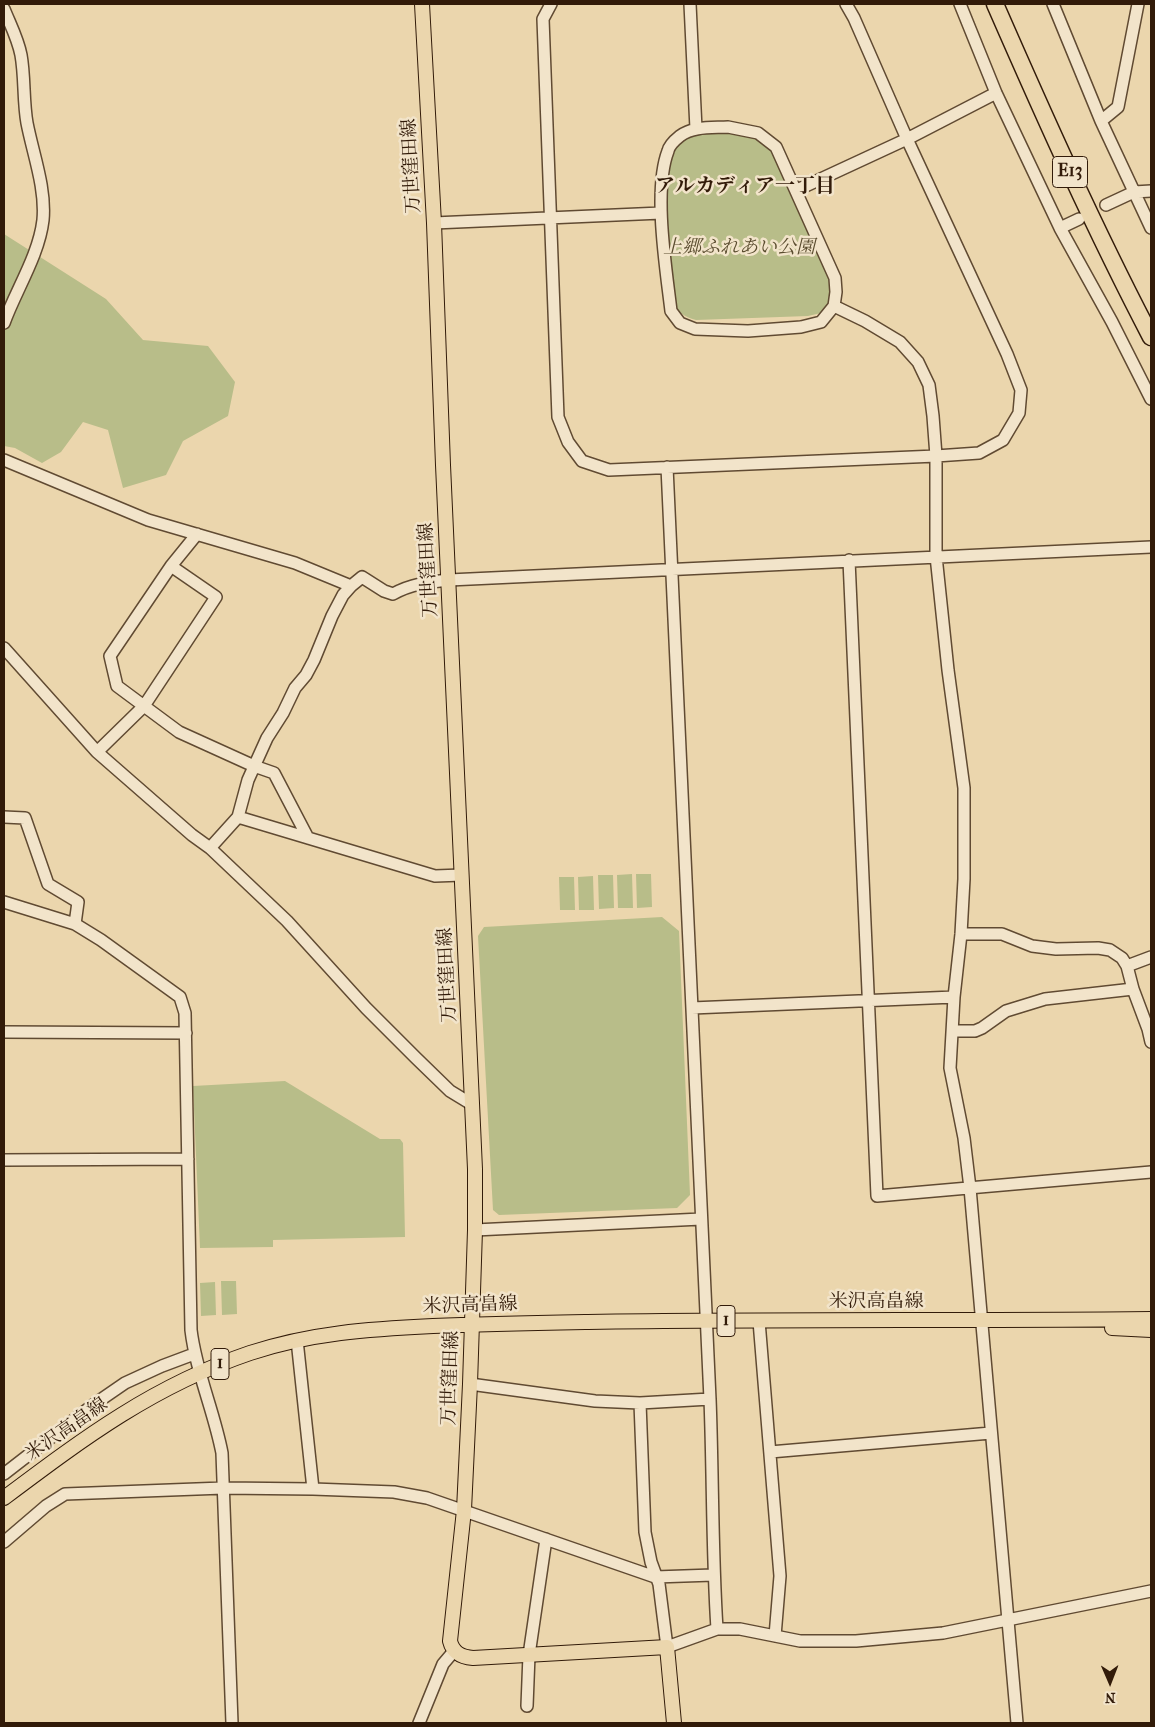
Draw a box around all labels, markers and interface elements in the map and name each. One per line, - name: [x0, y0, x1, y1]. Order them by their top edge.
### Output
- street label: 万世窪田線: [398, 118, 426, 214]
- road number: E13: [1052, 156, 1088, 188]
- district label: アルカディア一丁目: [655, 175, 835, 199]
- park label: 上郷ふれあい公園: [663, 237, 815, 259]
- street label: 万世窪田線: [415, 522, 443, 618]
- street label: 万世窪田線: [434, 927, 462, 1023]
- street label: 米沢高畠線: [829, 1291, 923, 1313]
- street label: 米沢高畠線: [422, 1293, 518, 1319]
- road number: 1: [717, 1305, 735, 1336]
- street label: 万世窪田線: [438, 1330, 464, 1426]
- road number: 1: [211, 1348, 229, 1380]
- street label: 米沢高畠線: [22, 1393, 112, 1467]
- north arrow: [1085, 1657, 1135, 1707]
- text: N: [1105, 1689, 1116, 1706]

